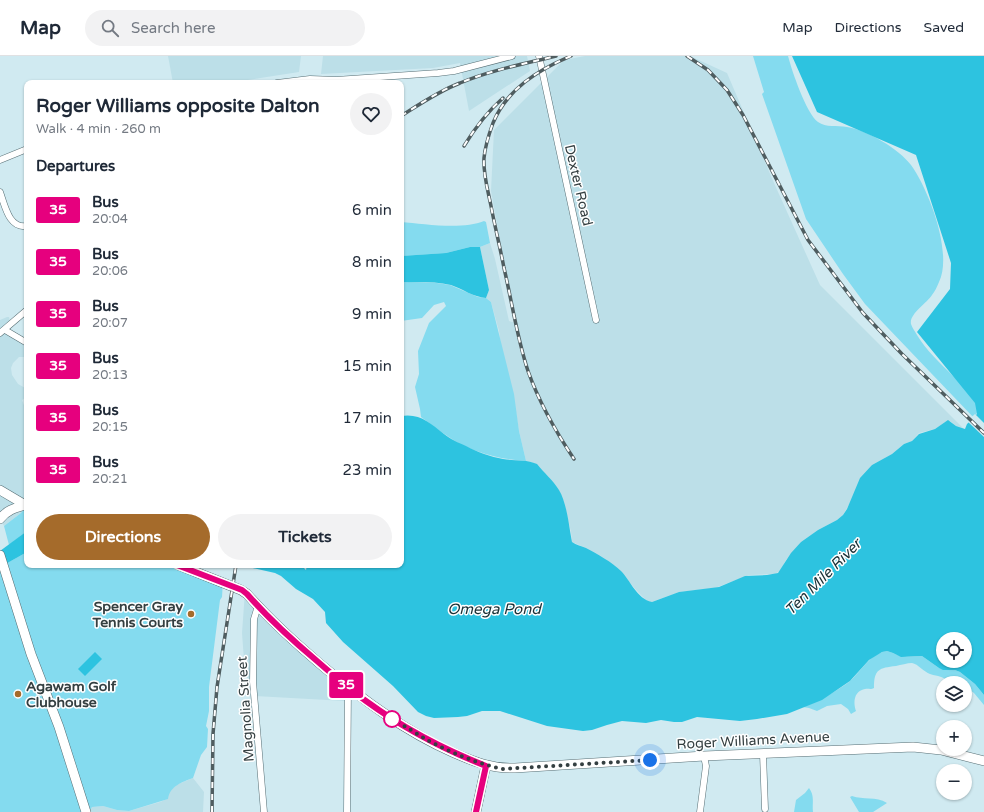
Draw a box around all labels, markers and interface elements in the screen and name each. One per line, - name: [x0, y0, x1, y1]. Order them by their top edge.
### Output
- search box: [85, 10, 365, 46]
- text: Map: [20, 17, 61, 39]
- icon: search: [99, 17, 121, 39]
- text: Search here: [131, 19, 215, 37]
- text: Map: [782, 19, 813, 36]
- text: Directions: [835, 19, 902, 36]
- text: Saved: [924, 19, 964, 36]
- button: heart: [350, 93, 392, 135]
- text: Roger Williams opposite Dalton: [36, 95, 320, 117]
- text: Walk · 4 min · 260 m: [36, 121, 161, 137]
- street label: Dexter Road: [561, 143, 596, 227]
- text: Departures: [36, 157, 115, 175]
- text: Bus: [92, 193, 119, 211]
- text: 35: [49, 201, 67, 218]
- text: 6 min: [352, 201, 392, 219]
- text: 20:04: [92, 211, 128, 227]
- text: Bus: [92, 245, 119, 263]
- text: 35: [49, 253, 67, 270]
- text: 8 min: [352, 253, 392, 271]
- text: 20:06: [92, 263, 128, 279]
- text: Bus: [92, 297, 119, 315]
- text: 35: [49, 305, 67, 322]
- text: 9 min: [352, 305, 392, 323]
- text: 20:07: [92, 315, 128, 331]
- text: Bus: [92, 349, 119, 367]
- text: 35: [49, 357, 67, 374]
- text: 15 min: [343, 357, 392, 375]
- text: 20:13: [92, 367, 128, 383]
- text: Bus: [92, 401, 119, 419]
- text: 35: [49, 409, 67, 426]
- text: 17 min: [343, 409, 392, 427]
- text: 20:15: [92, 419, 128, 435]
- text: Bus: [92, 453, 119, 471]
- text: 35: [49, 461, 67, 478]
- text: 23 min: [343, 461, 392, 479]
- text: 20:21: [92, 471, 128, 487]
- button: Directions: [36, 514, 210, 560]
- button: Tickets: [218, 514, 392, 560]
- water label: Ten Mile River: [781, 534, 866, 619]
- place label: Spencer Gray Tennis Courts: [92, 598, 183, 631]
- water label: Omega Pond: [447, 600, 542, 618]
- marker: Spencer Gray Tennis Courts: [186, 609, 196, 619]
- map controls: [936, 632, 972, 800]
- button: locate: [936, 632, 972, 668]
- street label: Magnolia Street: [233, 655, 258, 762]
- line badge: 35: [328, 672, 364, 698]
- text: 35: [337, 676, 355, 693]
- button: layers: [936, 676, 972, 712]
- place label: Agawam Golf Clubhouse: [26, 678, 117, 711]
- marker: Agawam Golf Clubhouse: [13, 689, 23, 699]
- unlabelled marker: [383, 710, 401, 728]
- button: +: [936, 720, 972, 756]
- street label: Roger Williams Avenue: [676, 728, 830, 753]
- your location: [640, 750, 660, 770]
- button: −: [936, 764, 972, 800]

